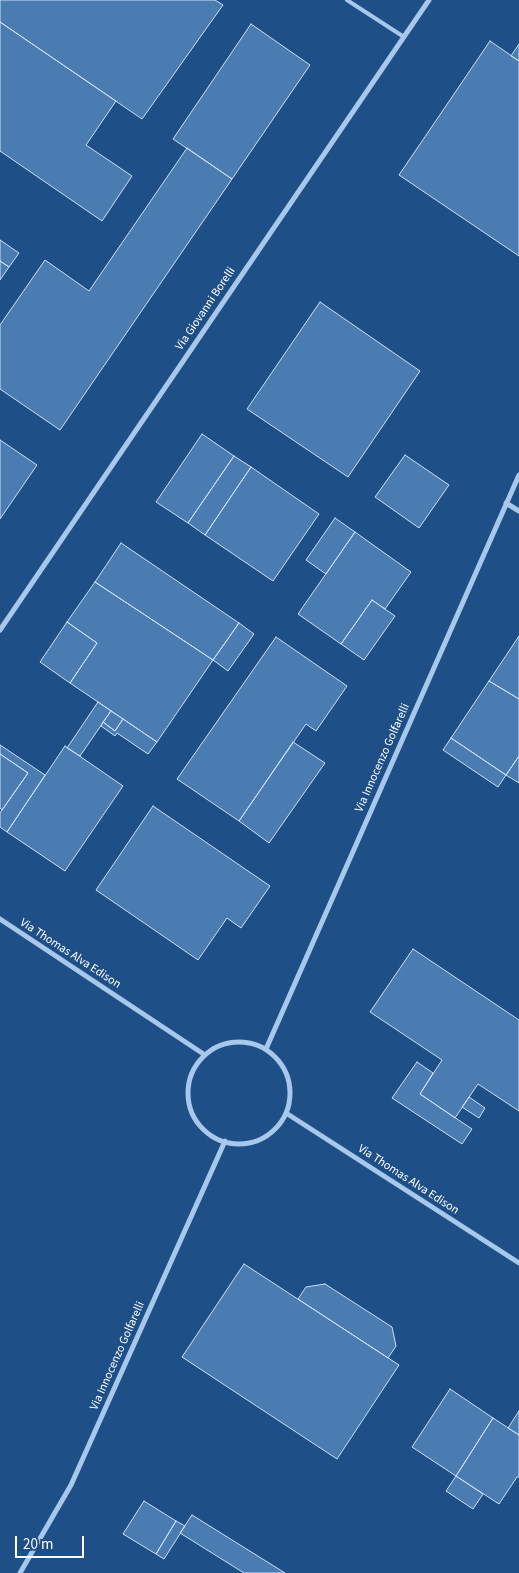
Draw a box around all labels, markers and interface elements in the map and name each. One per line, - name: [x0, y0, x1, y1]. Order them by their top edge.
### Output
- street label: Via Giovanni Borelli: [173, 265, 239, 353]
- street label: Via Innocenzo Golfarelli: [353, 701, 413, 815]
- street label: Via Thomas Alva Edison: [17, 916, 123, 992]
- street label: Via Thomas Alva Edison: [355, 1142, 461, 1218]
- street label: Via Innocenzo Golfarelli: [88, 1299, 148, 1413]
- scale bar: [18, 1526, 86, 1558]
- text: 20 m: [23, 1534, 53, 1555]

